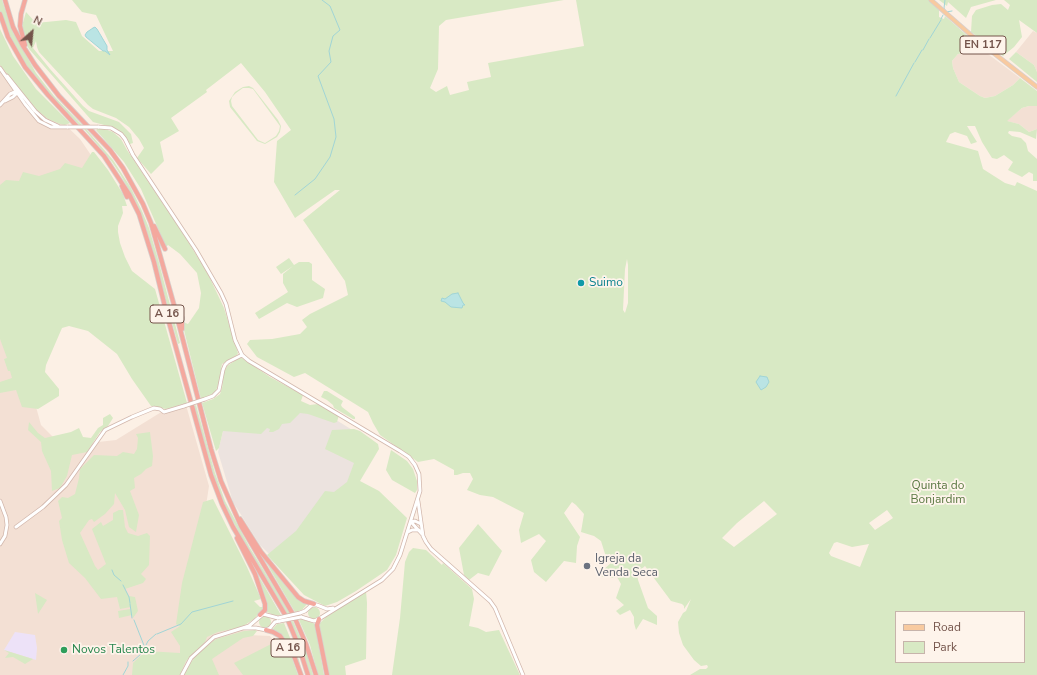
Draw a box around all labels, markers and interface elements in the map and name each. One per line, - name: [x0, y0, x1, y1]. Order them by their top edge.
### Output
- north arrow: [12, 12, 52, 52]
- text: N: [31, 12, 45, 29]
- road number: EN 117: [960, 36, 1006, 54]
- place label: Suimo: [589, 276, 623, 290]
- marker: Suimo: [576, 278, 586, 288]
- road number: A 16: [150, 305, 184, 323]
- park label: Quinta do Bonjardim: [910, 479, 966, 507]
- place label: Igreja da Venda Seca: [595, 552, 658, 580]
- marker: Igreja da Venda Seca: [582, 561, 592, 571]
- legend: [895, 611, 1025, 663]
- text: Road: [933, 619, 961, 635]
- road number: A 16: [271, 639, 305, 657]
- text: Park: [933, 639, 957, 655]
- place label: Novos Talentos: [72, 643, 155, 657]
- marker: Novos Talentos: [59, 645, 69, 655]

